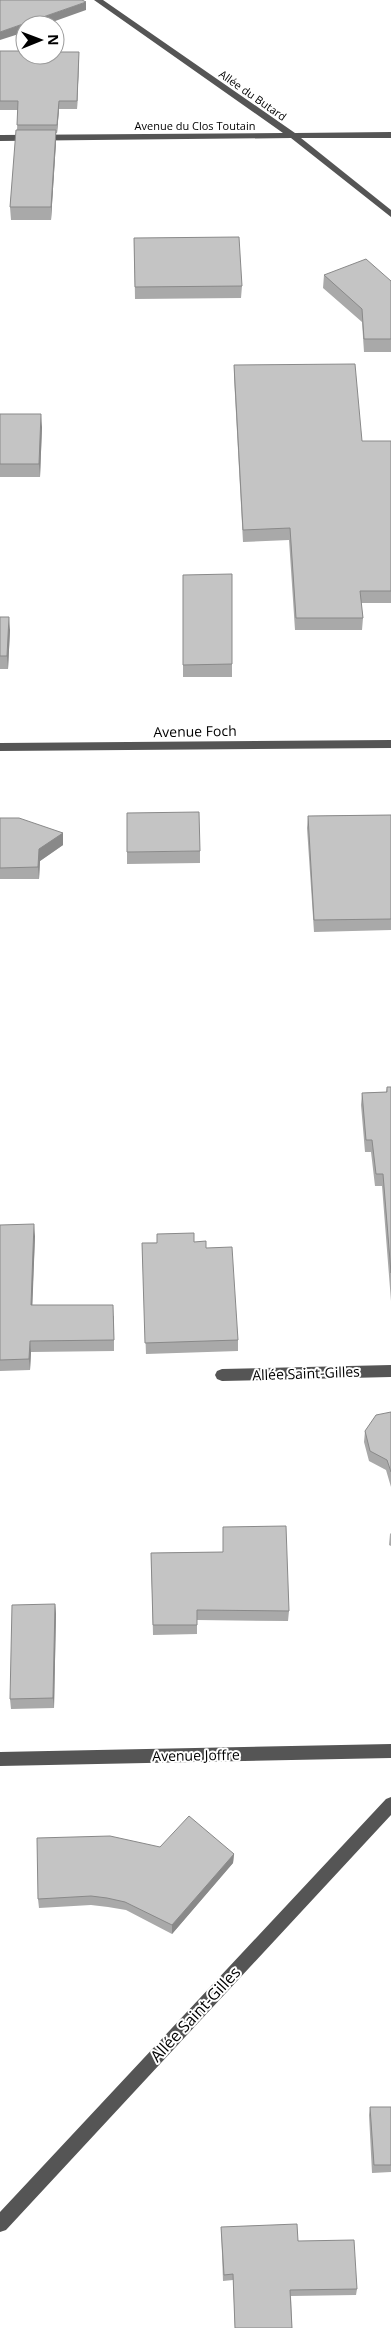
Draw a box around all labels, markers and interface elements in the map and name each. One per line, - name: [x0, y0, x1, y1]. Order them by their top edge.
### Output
- north arrow: [15, 15, 65, 65]
- text: N: [44, 34, 63, 46]
- street label: Allée du Butard: [216, 66, 290, 124]
- street label: Avenue du Clos Toutain: [135, 118, 255, 133]
- street label: Avenue Foch: [153, 721, 237, 741]
- street label: Allée Saint-Gilles: [252, 1362, 360, 1384]
- street label: Avenue Joffre: [152, 1745, 240, 1765]
- street label: Allée Saint-Gilles: [145, 1962, 245, 2066]

